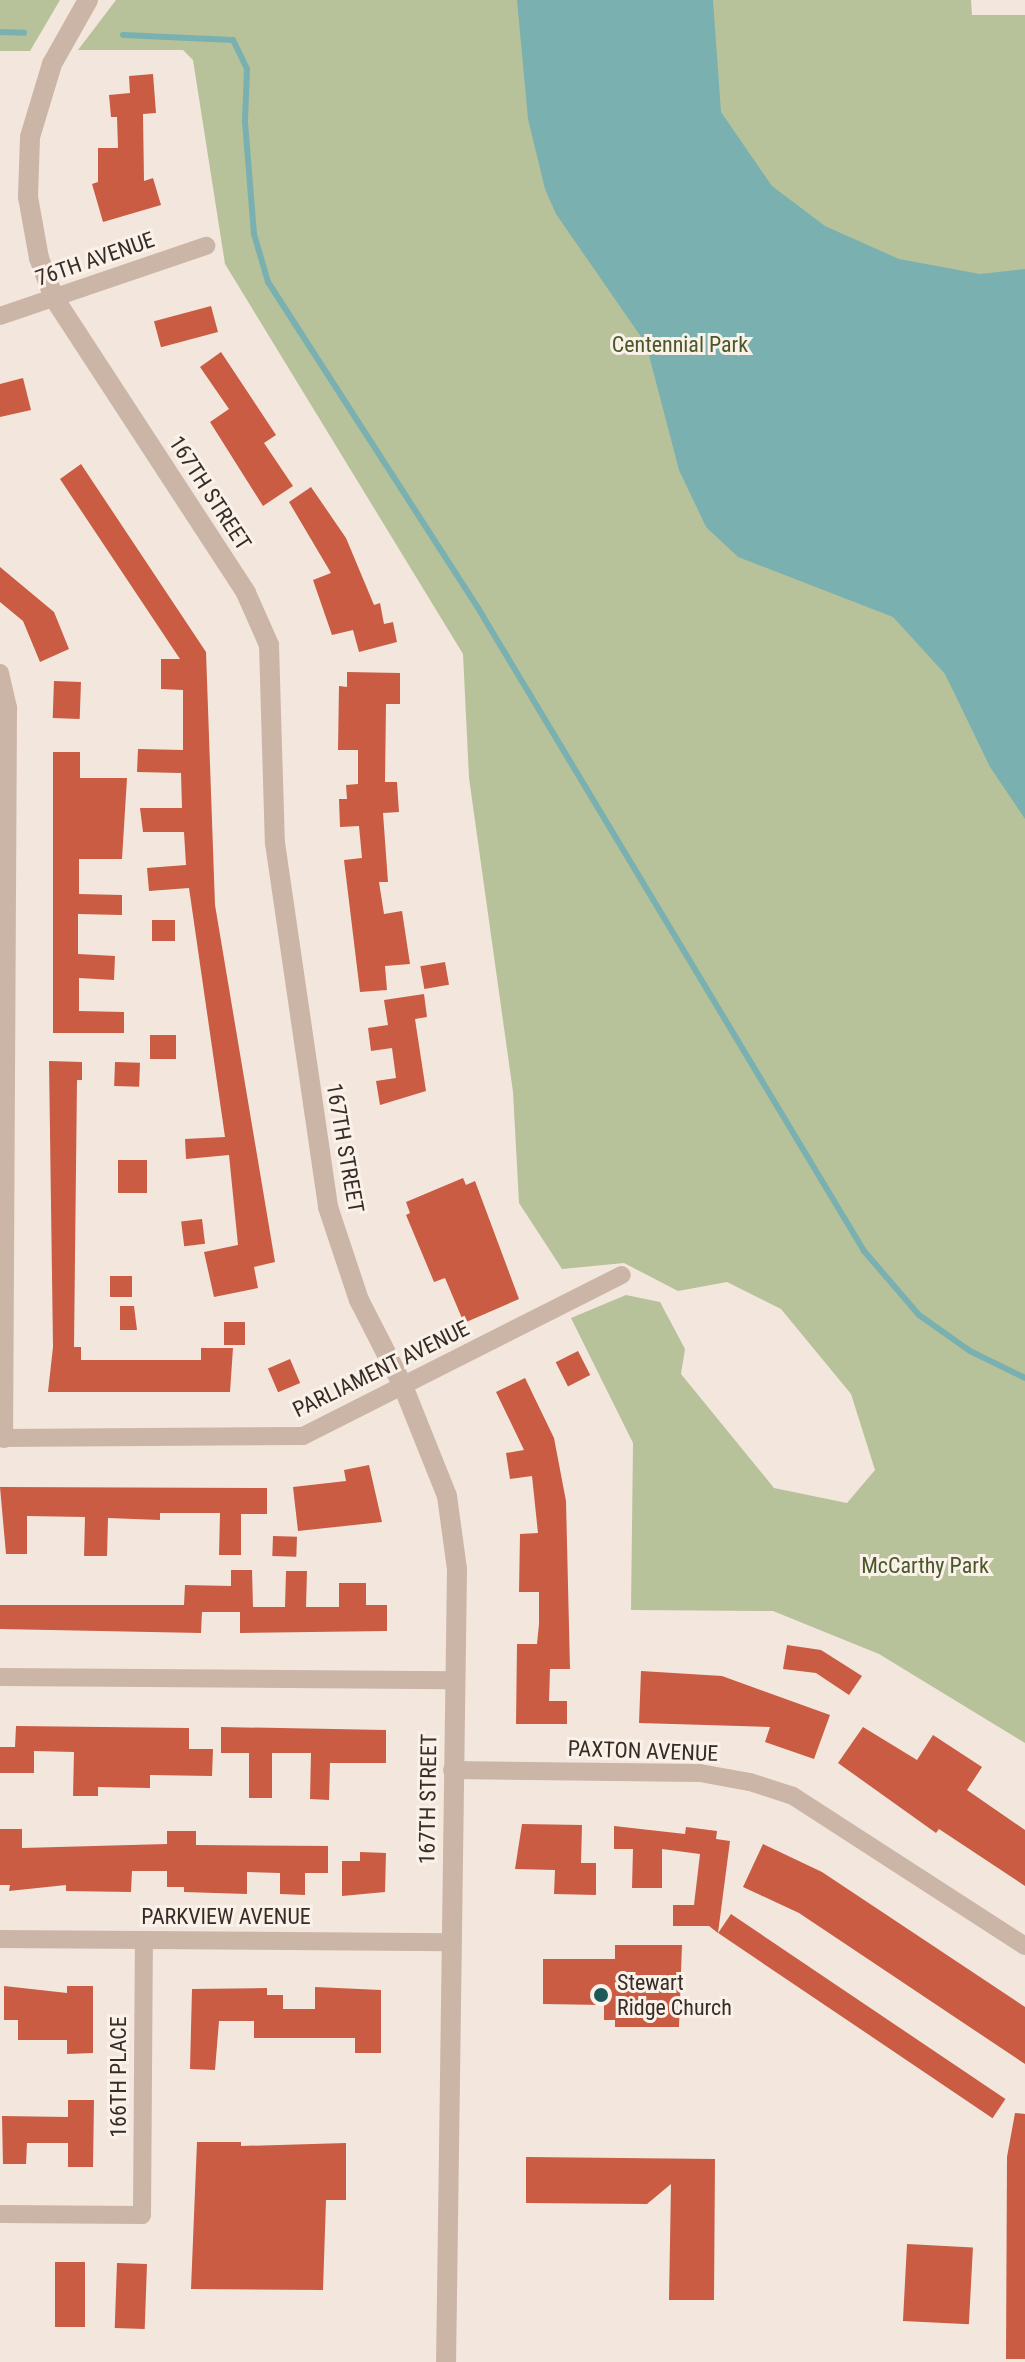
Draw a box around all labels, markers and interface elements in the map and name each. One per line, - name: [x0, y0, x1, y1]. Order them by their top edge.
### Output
- street label: 76TH AVENUE: [32, 226, 158, 292]
- park label: Centennial Park: [612, 332, 748, 358]
- street label: 167TH STREET: [163, 431, 257, 555]
- street label: 167TH STREET: [321, 1081, 369, 1215]
- street label: PARLIAMENT AVENUE: [288, 1315, 474, 1423]
- park label: McCarthy Park: [861, 1553, 989, 1579]
- street label: 167TH STREET: [414, 1733, 442, 1865]
- street label: PAXTON AVENUE: [567, 1735, 719, 1767]
- street label: PARKVIEW AVENUE: [141, 1904, 311, 1930]
- place label: Stewart Ridge Church: [617, 1969, 732, 2020]
- marker: Stewart Ridge Church: [592, 1986, 610, 2004]
- street label: 166TH PLACE: [106, 2016, 132, 2138]

